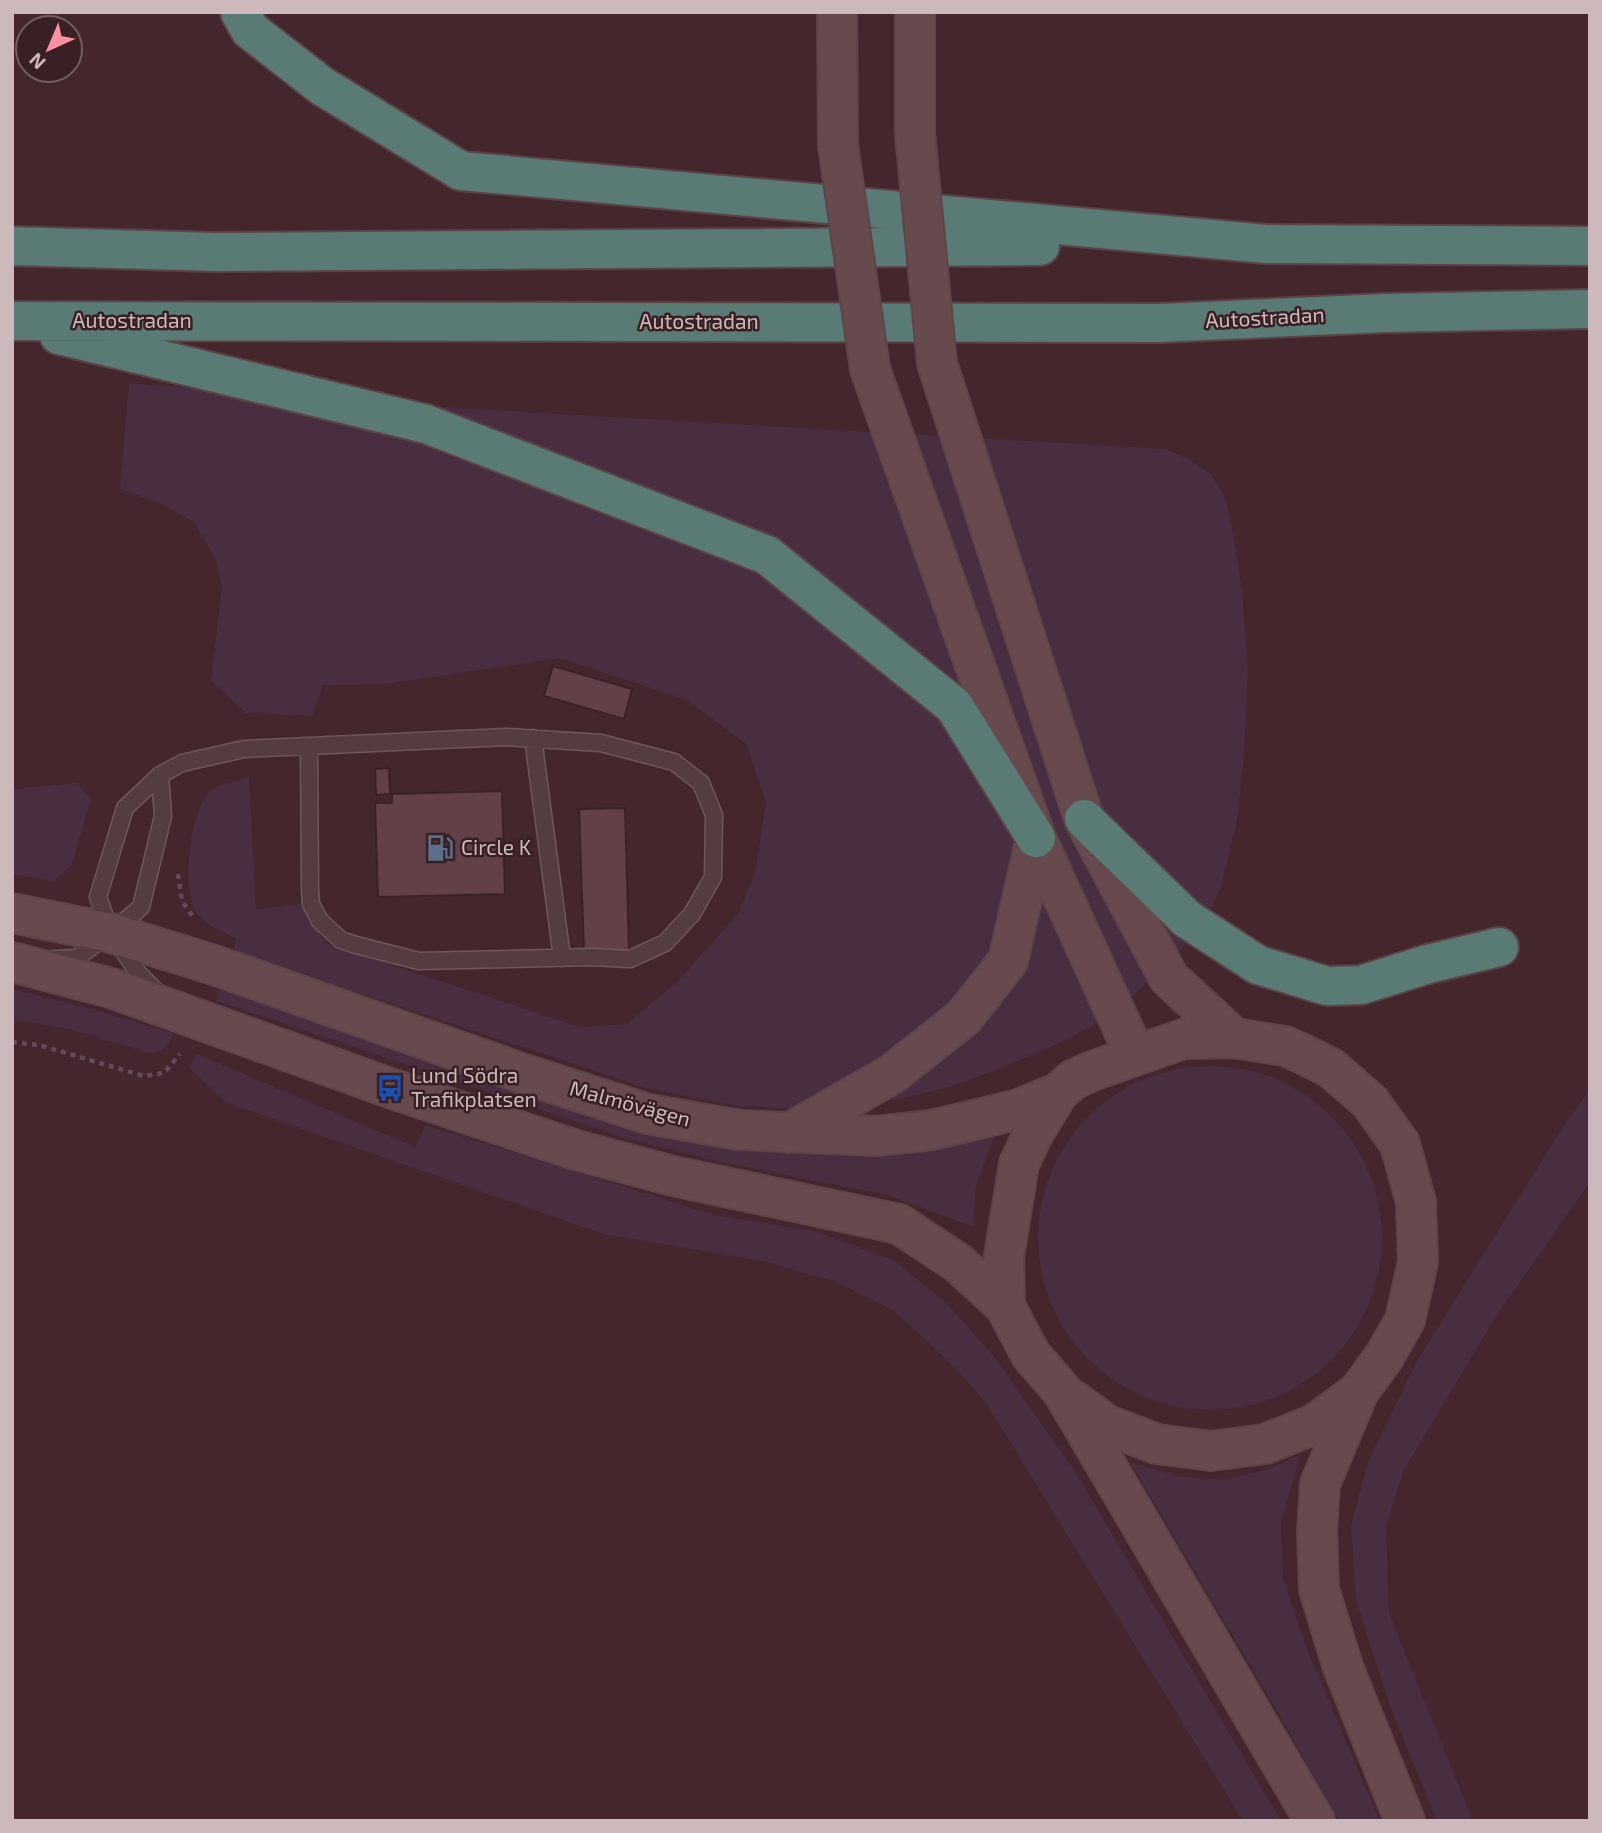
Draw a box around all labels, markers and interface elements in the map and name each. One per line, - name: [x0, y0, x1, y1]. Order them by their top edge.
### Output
- north arrow: [14, 14, 84, 84]
- text: N: [24, 49, 50, 75]
- street label: Autostradan: [1205, 301, 1325, 332]
- street label: Autostradan: [72, 307, 192, 332]
- street label: Autostradan: [639, 308, 759, 333]
- fuel station icon: Circle K: [425, 833, 455, 863]
- place label: Circle K: [461, 834, 532, 859]
- place label: Lund Södra Trafikplatsen: [411, 1062, 537, 1111]
- bus stop icon: Lund Södra Trafikplatsen: [375, 1073, 405, 1103]
- street label: Malmövägen: [567, 1074, 694, 1131]

